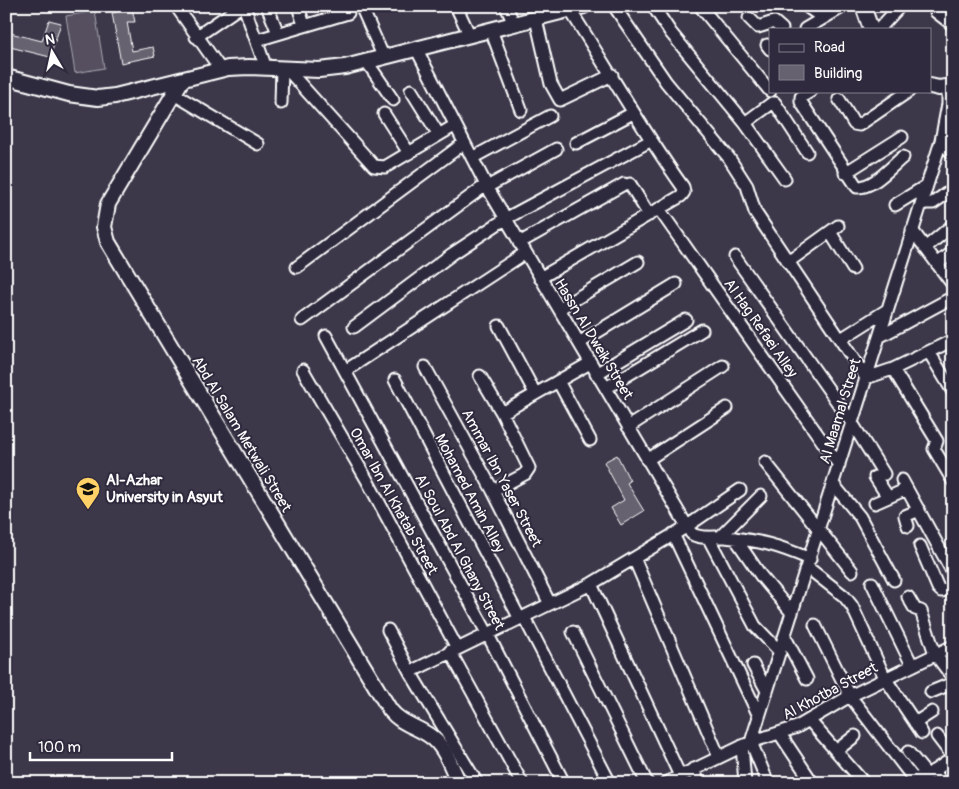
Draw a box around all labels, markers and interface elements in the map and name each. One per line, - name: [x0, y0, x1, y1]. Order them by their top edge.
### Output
- north arrow: [28, 28, 78, 78]
- legend: [769, 28, 932, 92]
- text: N: [44, 31, 56, 49]
- text: Road: [814, 38, 845, 57]
- text: Building: [814, 64, 862, 83]
- street label: Hassn Al Dweik Street: [550, 275, 638, 404]
- street label: Al Hag Refaei Alley: [719, 275, 802, 382]
- street label: Abd Al Salam Metwali Street: [187, 353, 296, 517]
- street label: Al Maamal Street: [815, 355, 866, 466]
- street label: Ammar Ibn Yaser Street: [457, 406, 546, 551]
- street label: Omar Ibn Al Khatab Street: [345, 424, 442, 579]
- street label: Mohamed Amin Alley: [430, 431, 509, 556]
- place label: Al-Azhar University in Asyut: [106, 471, 224, 507]
- street label: Al Soul Abd Al Ghany Street: [410, 471, 509, 634]
- school or university icon: Al-Azhar University in Asyut: [75, 476, 101, 510]
- street label: Al Khotba Street: [779, 658, 882, 724]
- scale bar: [30, 729, 172, 761]
- text: 100 m: [38, 738, 81, 757]

